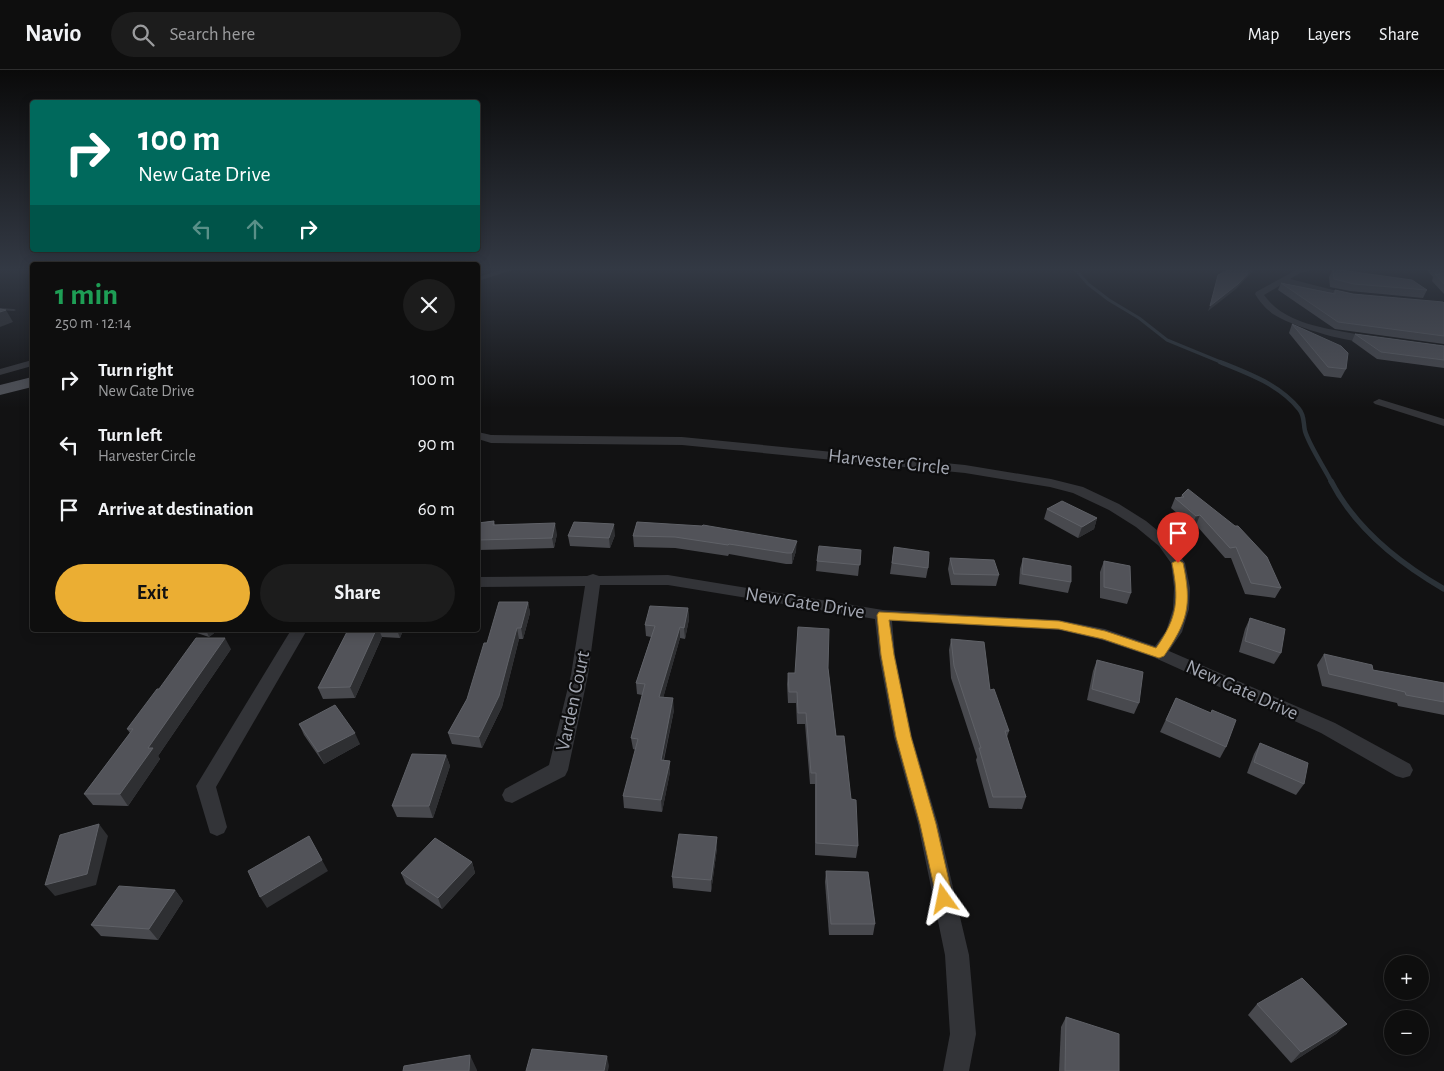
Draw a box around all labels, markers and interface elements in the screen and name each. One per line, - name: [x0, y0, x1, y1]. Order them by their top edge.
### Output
- search box: [111, 12, 461, 57]
- icon: search: [129, 21, 157, 49]
- text: Navio: [25, 22, 81, 46]
- text: Search here: [169, 25, 255, 44]
- text: Map: [1248, 26, 1279, 44]
- text: Layers: [1307, 26, 1351, 44]
- text: Share: [1379, 26, 1419, 44]
- icon: right: [55, 120, 120, 185]
- text: 100 m: [138, 122, 221, 157]
- text: New Gate Drive: [138, 163, 271, 185]
- icon: left: [188, 215, 216, 243]
- icon: ahead: [241, 215, 269, 243]
- icon: right: [294, 215, 322, 243]
- button: close: [403, 279, 455, 331]
- text: 1 min: [55, 280, 118, 310]
- text: 250 m · 12:14: [55, 315, 131, 331]
- text: Turn right: [98, 361, 173, 380]
- icon: right: [55, 366, 83, 394]
- text: 100 m: [410, 370, 455, 389]
- text: New Gate Drive: [98, 383, 194, 399]
- text: Turn left: [98, 426, 162, 445]
- icon: left: [55, 431, 83, 459]
- text: 90 m: [418, 435, 455, 454]
- street label: Harvester Circle: [827, 446, 951, 478]
- text: Harvester Circle: [98, 448, 196, 464]
- icon: arrive: [55, 496, 83, 524]
- text: Arrive at destination: [98, 500, 254, 519]
- text: 60 m: [418, 500, 455, 519]
- pin: [1157, 512, 1199, 563]
- icon: arrive: [1164, 519, 1192, 547]
- button: Exit: [55, 564, 250, 622]
- button: Share: [260, 564, 455, 622]
- street label: New Gate Drive: [744, 584, 866, 622]
- street label: Varden Court: [553, 649, 593, 753]
- street label: New Gate Drive: [1183, 656, 1301, 724]
- position arrow: [917, 872, 969, 924]
- map controls: [1384, 955, 1429, 1055]
- button: +: [1384, 955, 1429, 1000]
- button: −: [1384, 1010, 1429, 1055]

